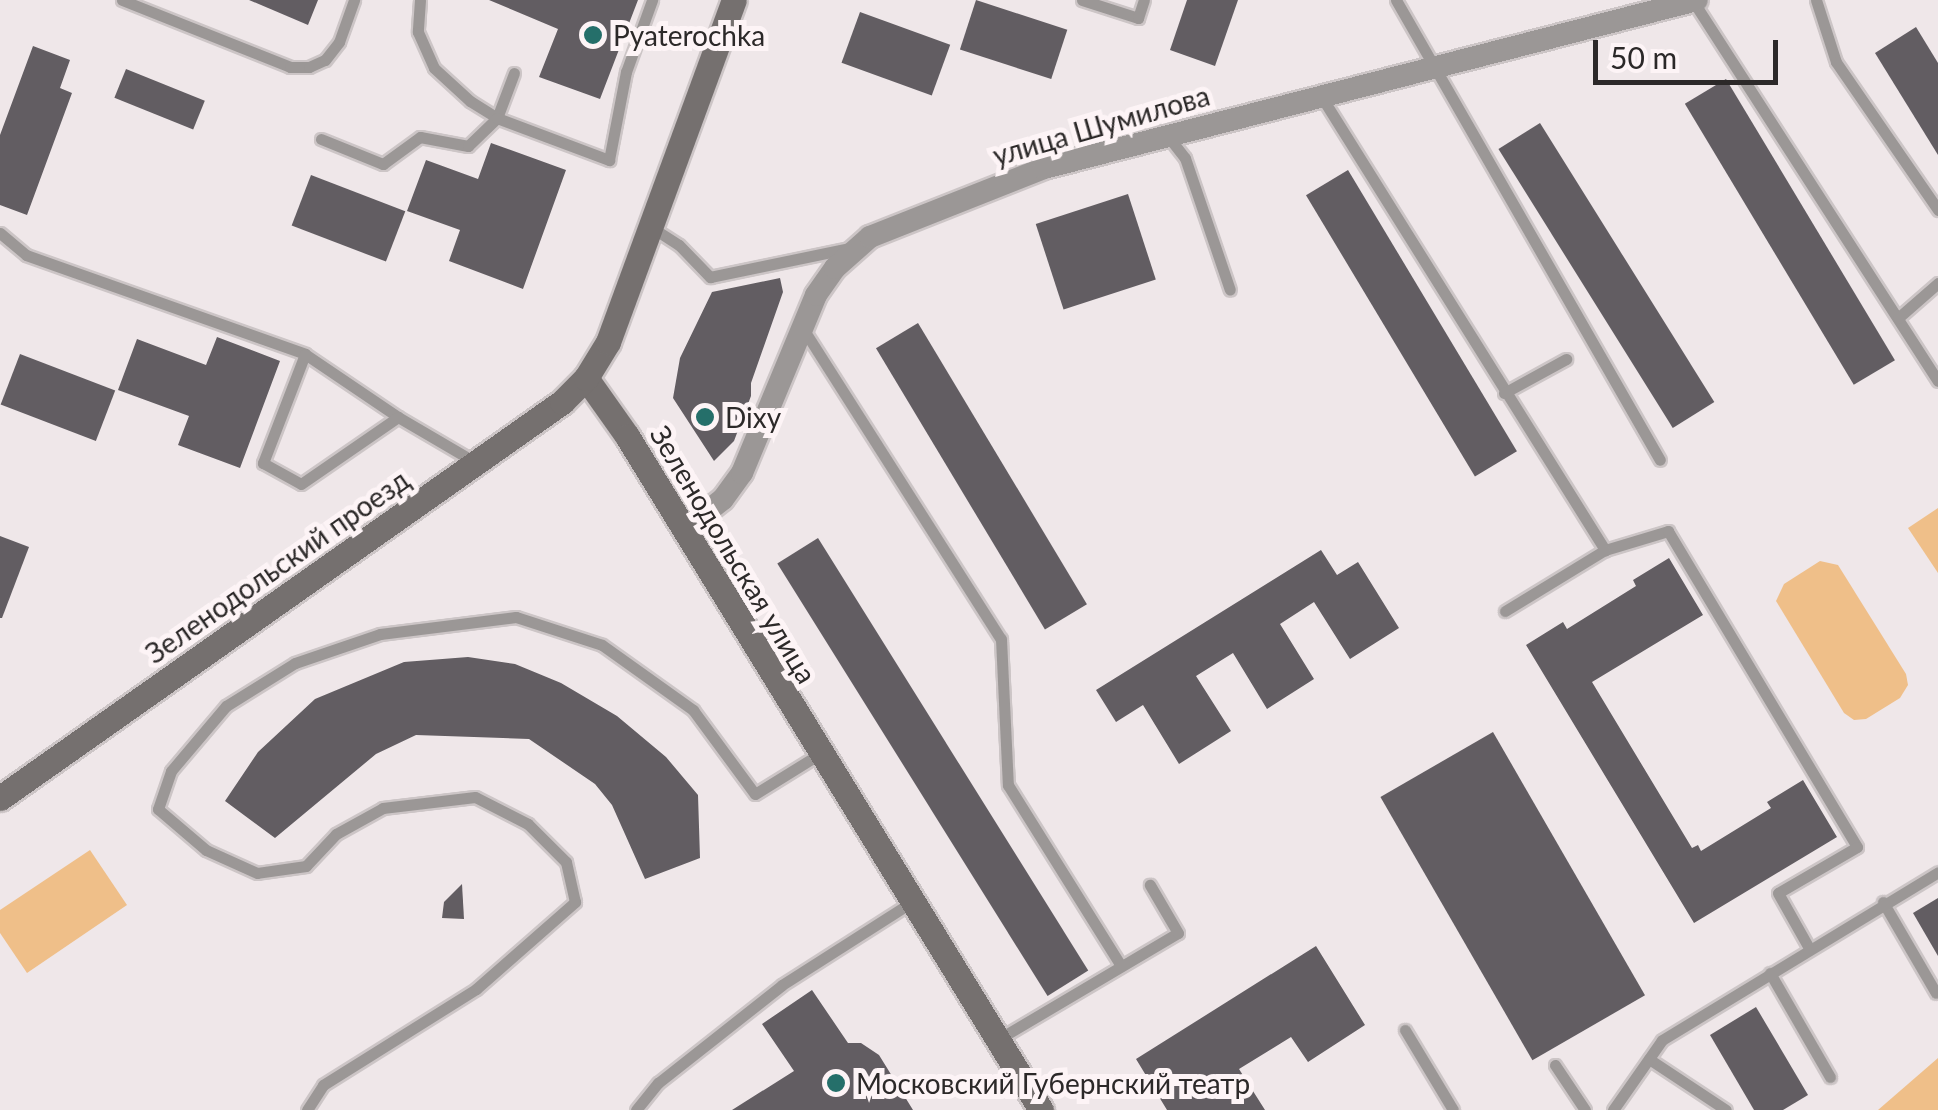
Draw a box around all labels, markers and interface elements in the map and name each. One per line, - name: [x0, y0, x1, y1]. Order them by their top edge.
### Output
- place label: Pyaterochka: [613, 18, 765, 52]
- scale bar: [1598, 20, 1783, 82]
- marker: Pyaterochka: [582, 24, 604, 46]
- text: 50 m: [1610, 39, 1677, 75]
- street label: улица Шумилова: [989, 78, 1213, 172]
- place label: Dixy: [725, 400, 781, 434]
- marker: Dixy: [694, 406, 716, 428]
- street label: Зеленодольская улица: [644, 419, 824, 689]
- street label: Зеленодольский проезд: [139, 462, 415, 670]
- place label: Московский Губернский театр: [856, 1066, 1250, 1100]
- marker: Московский Губернский театр: [825, 1072, 847, 1094]

